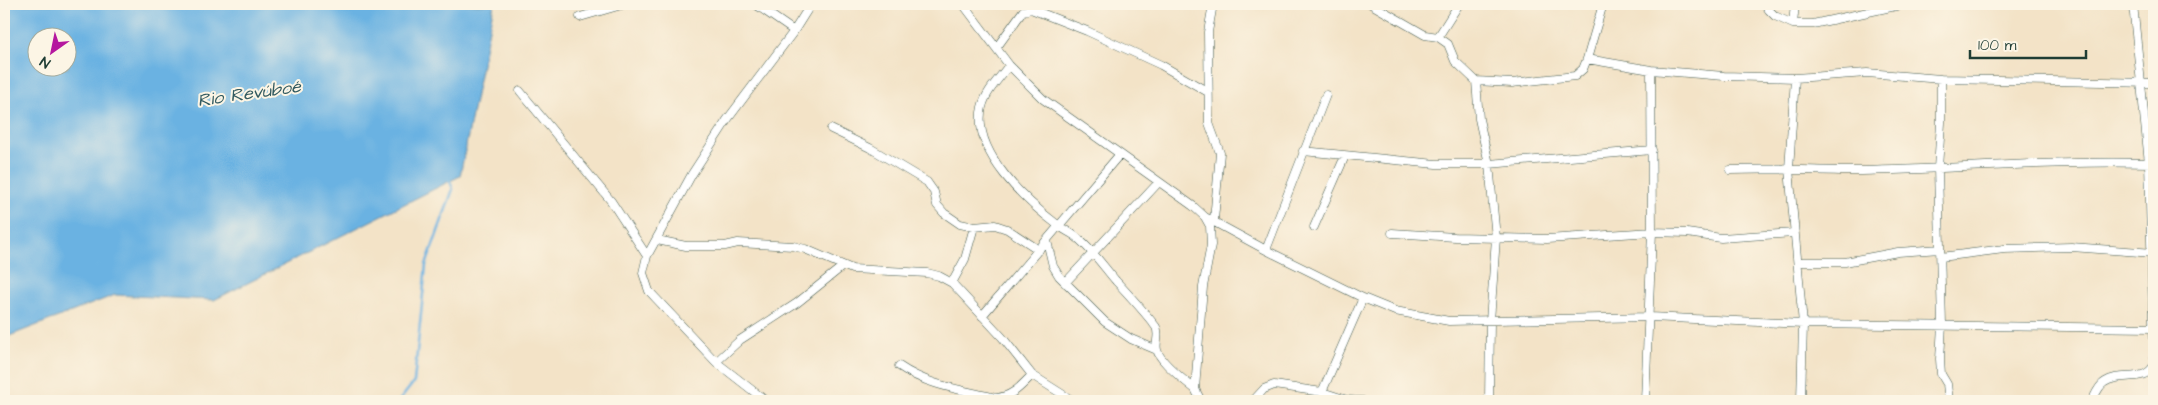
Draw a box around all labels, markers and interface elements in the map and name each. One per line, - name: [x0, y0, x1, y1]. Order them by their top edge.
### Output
- north arrow: [28, 28, 78, 78]
- scale bar: [1970, 28, 2087, 60]
- text: 100 m: [1978, 35, 2017, 56]
- text: N: [36, 51, 55, 73]
- water label: Rio Revúboé: [196, 74, 304, 113]

